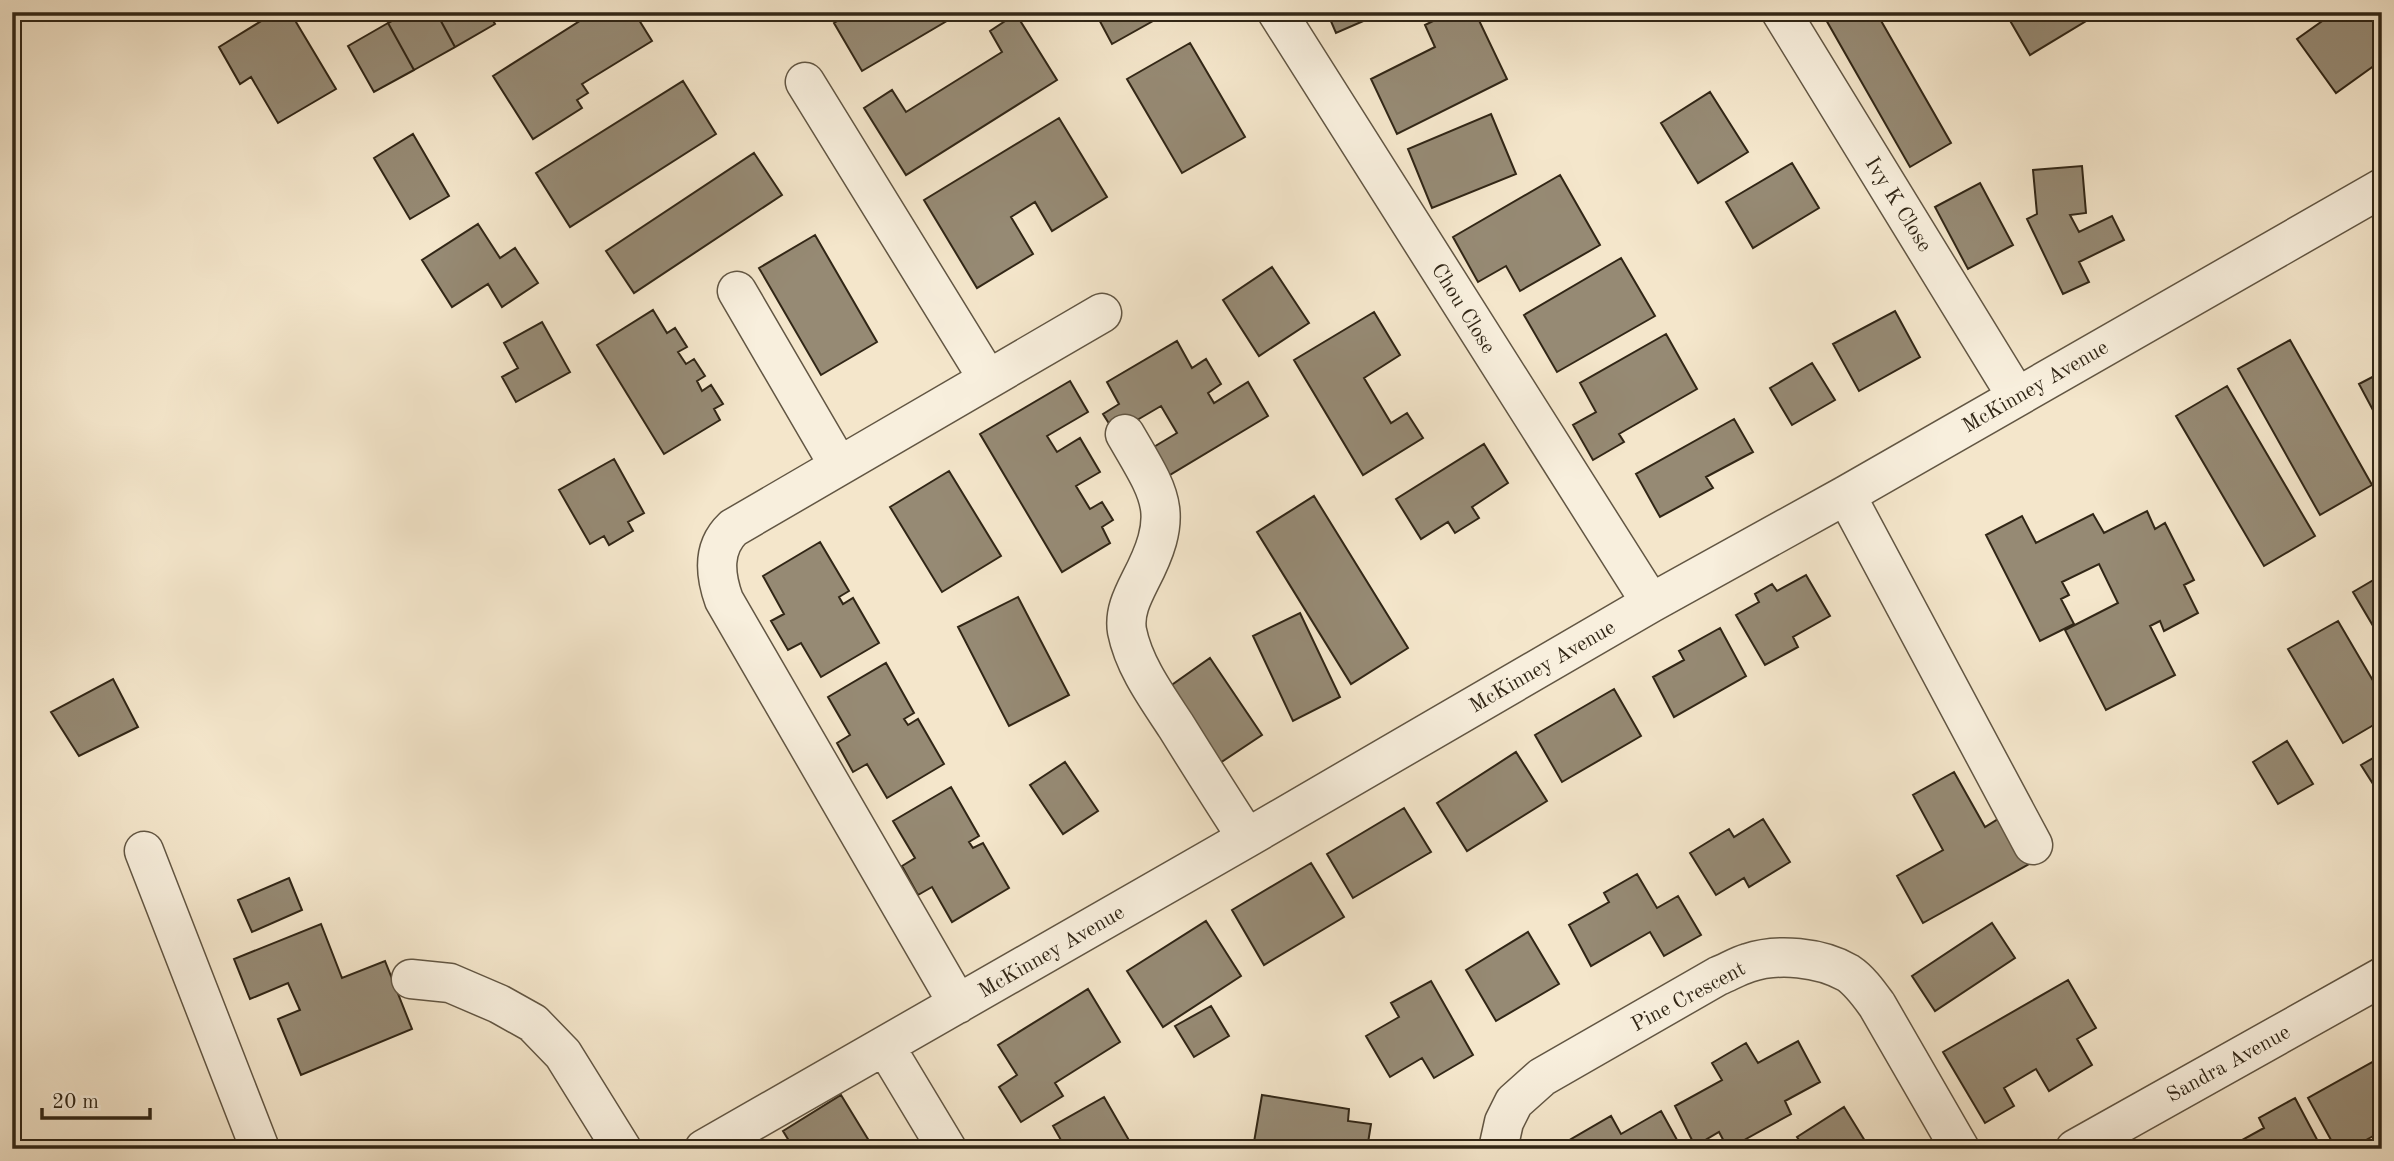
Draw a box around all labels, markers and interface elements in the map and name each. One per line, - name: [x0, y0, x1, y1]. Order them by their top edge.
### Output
- street label: Ivy K Close: [1860, 154, 1935, 256]
- street label: Chou Close: [1427, 260, 1499, 358]
- street label: McKinney Avenue: [1959, 337, 2112, 437]
- street label: McKinney Avenue: [1466, 617, 1619, 717]
- street label: McKinney Avenue: [975, 902, 1128, 1002]
- street label: Pine Crescent: [1628, 959, 1749, 1036]
- street label: Sandra Avenue: [2164, 1022, 2294, 1107]
- scale bar: [42, 1077, 150, 1121]
- text: 20 m: [52, 1092, 99, 1113]

